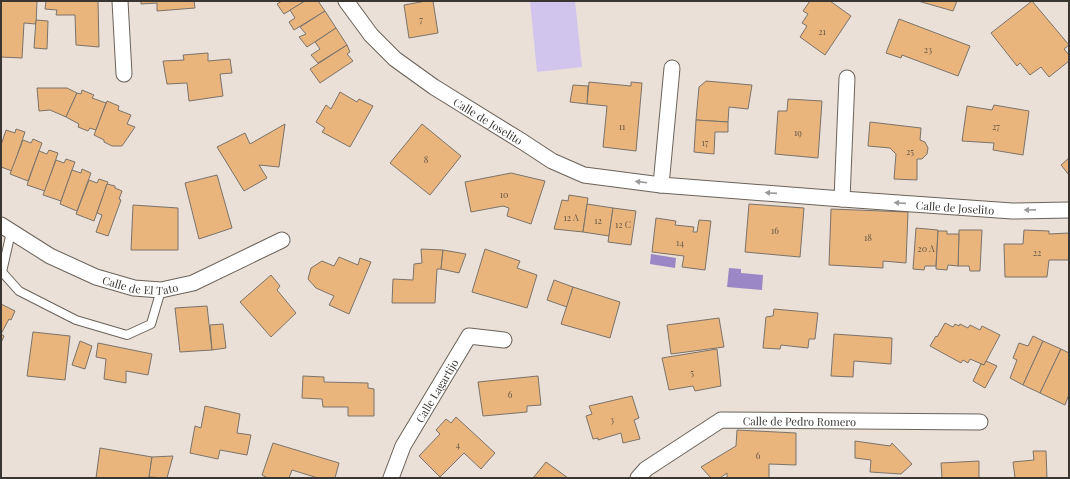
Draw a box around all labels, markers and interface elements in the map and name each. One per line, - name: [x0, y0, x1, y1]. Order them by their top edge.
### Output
- house number: 7: [419, 13, 423, 25]
- house number: 21: [818, 25, 826, 37]
- house number: 23: [924, 43, 932, 55]
- street label: Calle de Joselito: [451, 94, 526, 148]
- house number: 11: [619, 120, 626, 132]
- house number: 27: [992, 120, 1000, 132]
- house number: 19: [794, 126, 802, 138]
- house number: 17: [702, 136, 709, 148]
- house number: 25: [906, 145, 914, 157]
- house number: 8: [424, 153, 429, 165]
- one-way arrow: [635, 179, 647, 185]
- house number: 10: [500, 188, 508, 200]
- one-way arrow: [765, 190, 777, 197]
- street label: Calle de Joselito: [915, 197, 995, 217]
- one-way arrow: [894, 199, 906, 206]
- one-way arrow: [1023, 207, 1036, 213]
- house number: 12 A: [563, 211, 579, 223]
- house number: 12: [594, 214, 602, 226]
- house number: 12 C: [615, 218, 631, 230]
- house number: 16: [771, 224, 779, 236]
- house number: 18: [864, 231, 872, 243]
- house number: 14: [676, 236, 684, 248]
- house number: 20 A: [917, 242, 935, 254]
- house number: 22: [1033, 246, 1041, 258]
- street label: Calle de El Tato: [101, 272, 179, 298]
- street label: Calle Lagartijo: [411, 356, 461, 425]
- house number: 5: [690, 366, 694, 378]
- house number: 6: [508, 388, 513, 400]
- house number: 3: [610, 413, 614, 425]
- street label: Calle de Pedro Romero: [743, 413, 856, 429]
- house number: 4: [456, 438, 461, 450]
- house number: 6: [756, 449, 761, 461]

